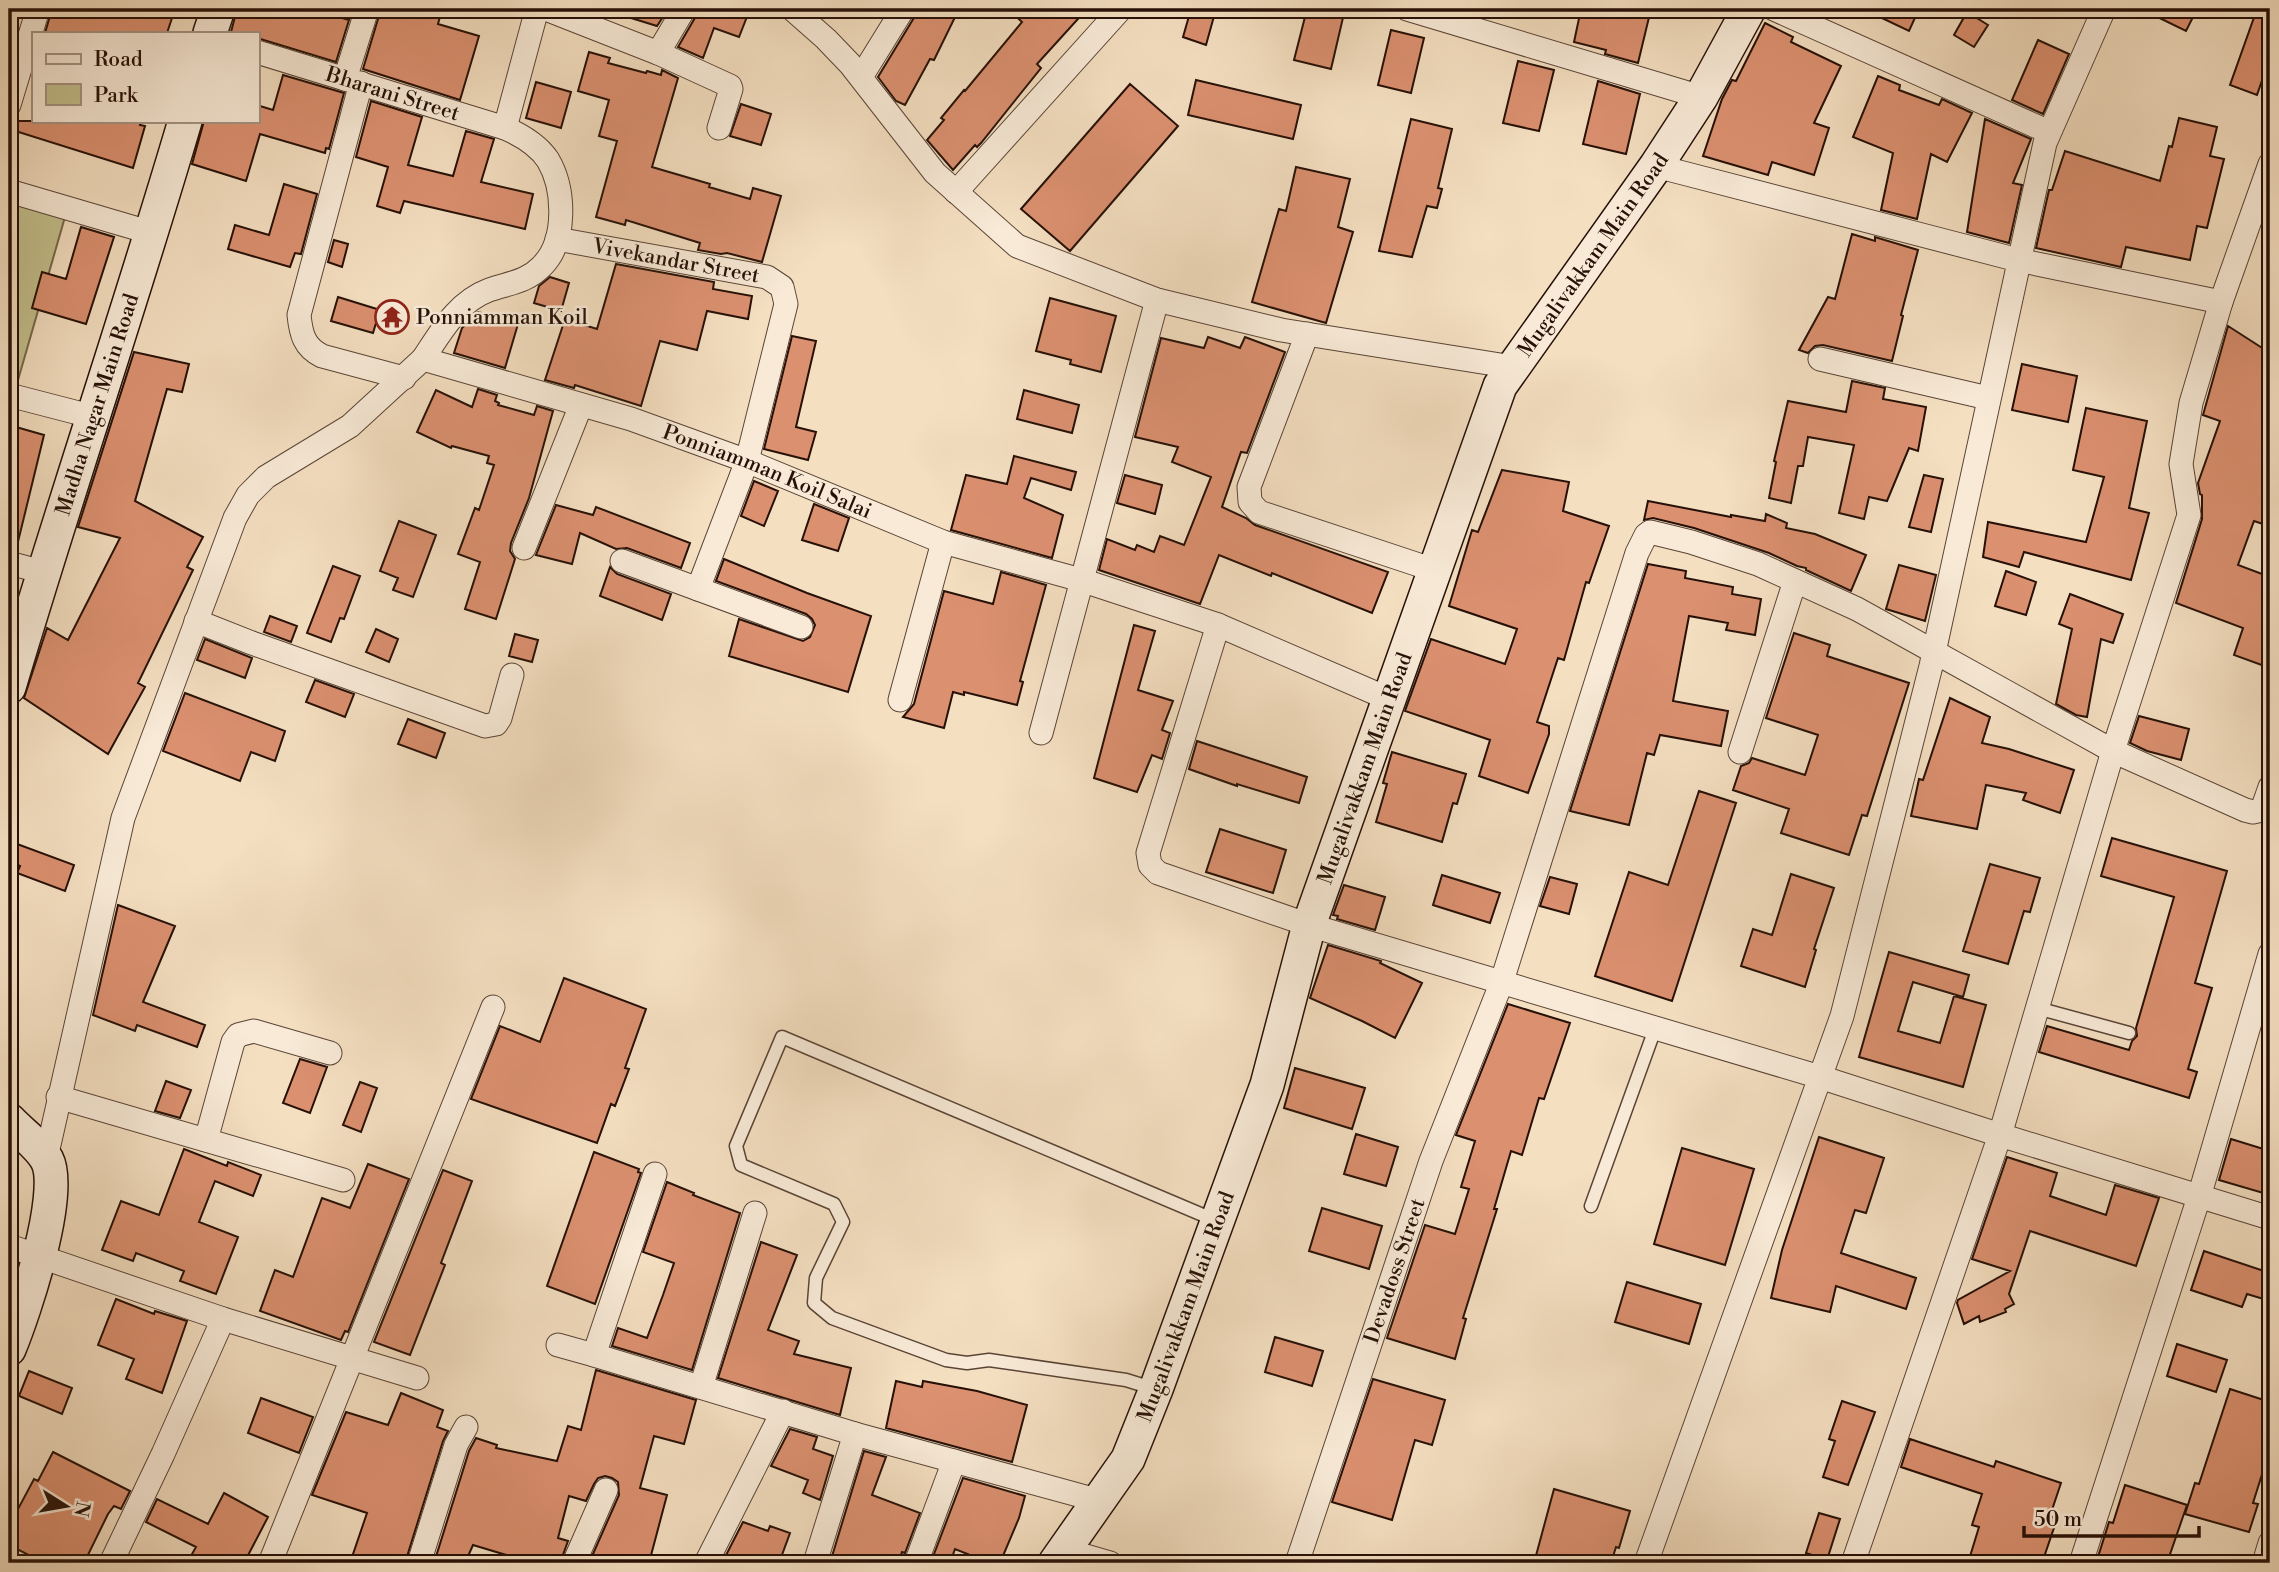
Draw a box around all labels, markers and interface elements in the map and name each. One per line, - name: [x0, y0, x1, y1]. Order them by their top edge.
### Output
- legend: [32, 32, 259, 122]
- text: Road: [94, 47, 143, 73]
- street label: Bharani Street: [322, 62, 463, 127]
- text: Park: [94, 83, 139, 109]
- street label: Mugalivakkam Main Road: [1513, 149, 1675, 363]
- street label: Vivekandar Street: [589, 233, 762, 289]
- street label: Madha Nagar Main Road: [51, 291, 145, 519]
- temple icon: Ponniamman Koil: [373, 298, 411, 336]
- place label: Ponniamman Koil: [416, 305, 588, 331]
- street label: Ponniamman Koil Salai: [659, 420, 875, 525]
- street label: Mugalivakkam Main Road: [1313, 649, 1419, 888]
- street label: Mugalivakkam Main Road: [1132, 1188, 1241, 1426]
- street label: Devadoss Street: [1359, 1195, 1432, 1347]
- north arrow: [32, 1470, 102, 1540]
- scale bar: [2024, 1495, 2198, 1539]
- text: N: [68, 1499, 95, 1519]
- text: 50 m: [2034, 1507, 2082, 1533]

